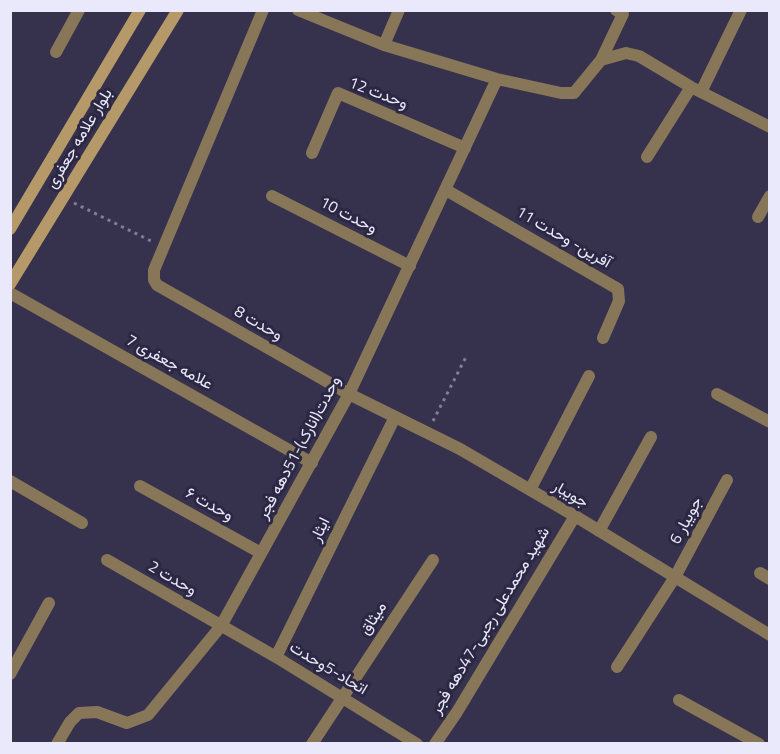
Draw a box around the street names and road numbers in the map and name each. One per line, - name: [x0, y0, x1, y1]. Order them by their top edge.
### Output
- street label: وحدت 12: [346, 74, 410, 114]
- street label: بلوار علامه جعفری: [43, 86, 117, 192]
- street label: وحدت 10: [316, 193, 380, 239]
- street label: آفرین- وحدت 11: [512, 203, 614, 273]
- street label: وحدت 8: [230, 302, 286, 346]
- street label: علامه جعفری 7: [122, 331, 216, 395]
- street label: وحدت(انارک)-51دهه فجر: [254, 373, 346, 523]
- street label: جویبار: [549, 477, 591, 513]
- street label: وحدت ۶: [182, 484, 236, 526]
- street label: جویبار 6: [667, 494, 707, 548]
- street label: ایثار: [307, 515, 335, 545]
- street label: شهید محمدعلی رجبی-47دهه فجر: [427, 524, 555, 718]
- street label: وحدت 2: [144, 557, 200, 601]
- street label: میثاق: [356, 599, 392, 639]
- street label: اتحاد-5وحدت: [285, 638, 371, 700]

